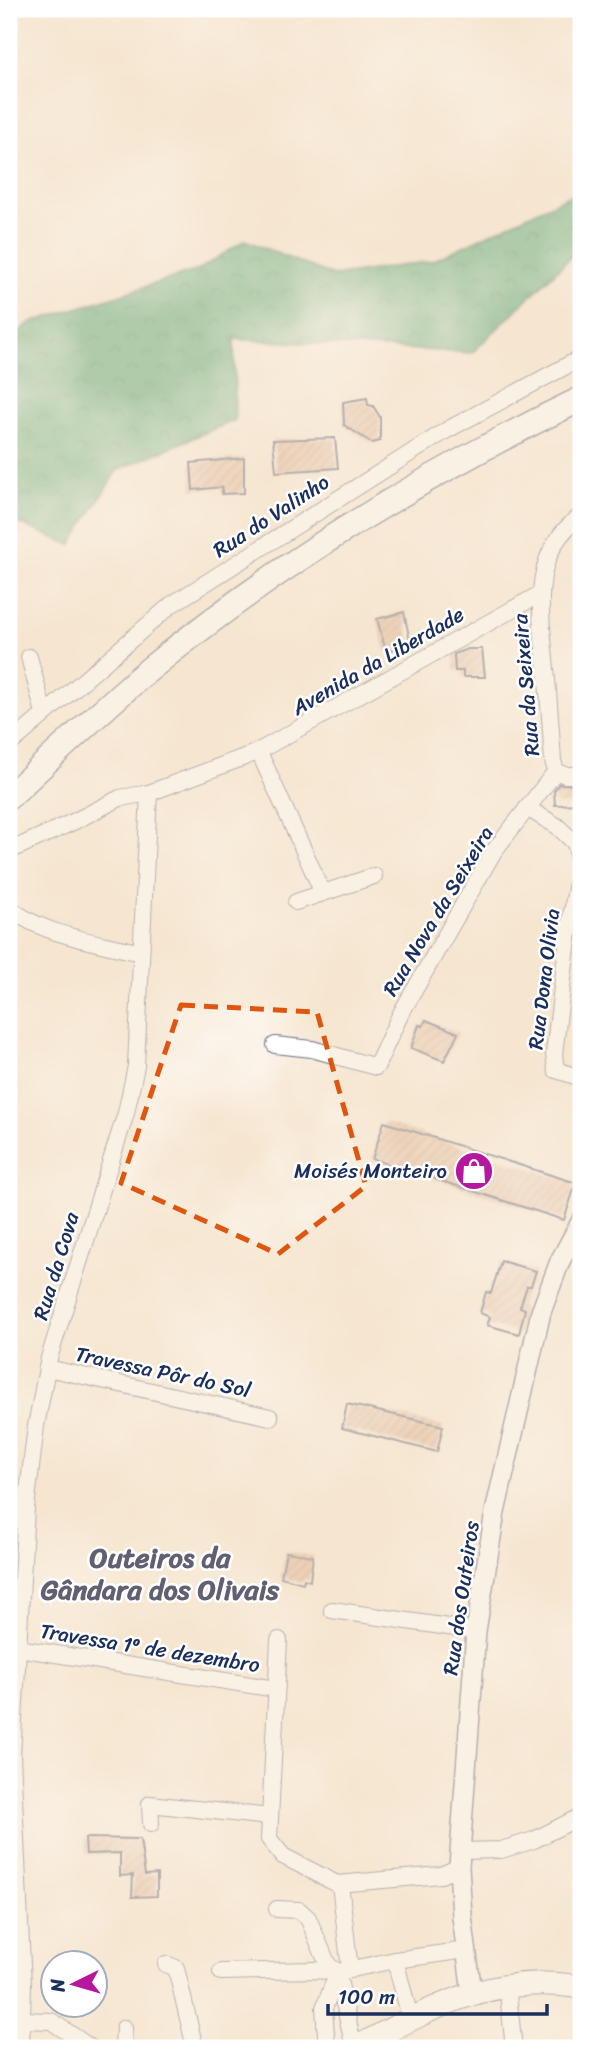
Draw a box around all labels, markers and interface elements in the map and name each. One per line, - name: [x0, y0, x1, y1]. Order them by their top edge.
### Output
- street label: Rua do Valinho: [205, 464, 337, 568]
- street label: Avenida da Liberdade: [283, 596, 472, 727]
- street label: Rua da Seixeira: [501, 612, 551, 758]
- street label: Rua Nova da Seixeira: [372, 818, 504, 1004]
- street label: Rua Dona Olivia: [517, 906, 572, 1052]
- shop icon: Moisés Monteiro: [453, 1150, 495, 1192]
- place label: Moisés Monteiro: [294, 1152, 447, 1190]
- street label: Rua da Cova: [22, 1207, 91, 1325]
- street label: Travessa Pôr do Sol: [72, 1335, 255, 1409]
- street label: Rua dos Outeiros: [431, 1518, 491, 1678]
- district label: Outeiros da Gândara dos Olivais: [41, 1533, 280, 1614]
- street label: Travessa 1º de dezembro: [37, 1612, 263, 1684]
- north arrow: [38, 1948, 108, 2018]
- scale bar: [328, 1973, 546, 2017]
- text: N: [40, 1977, 75, 1994]
- text: 100 m: [338, 1978, 395, 2016]

